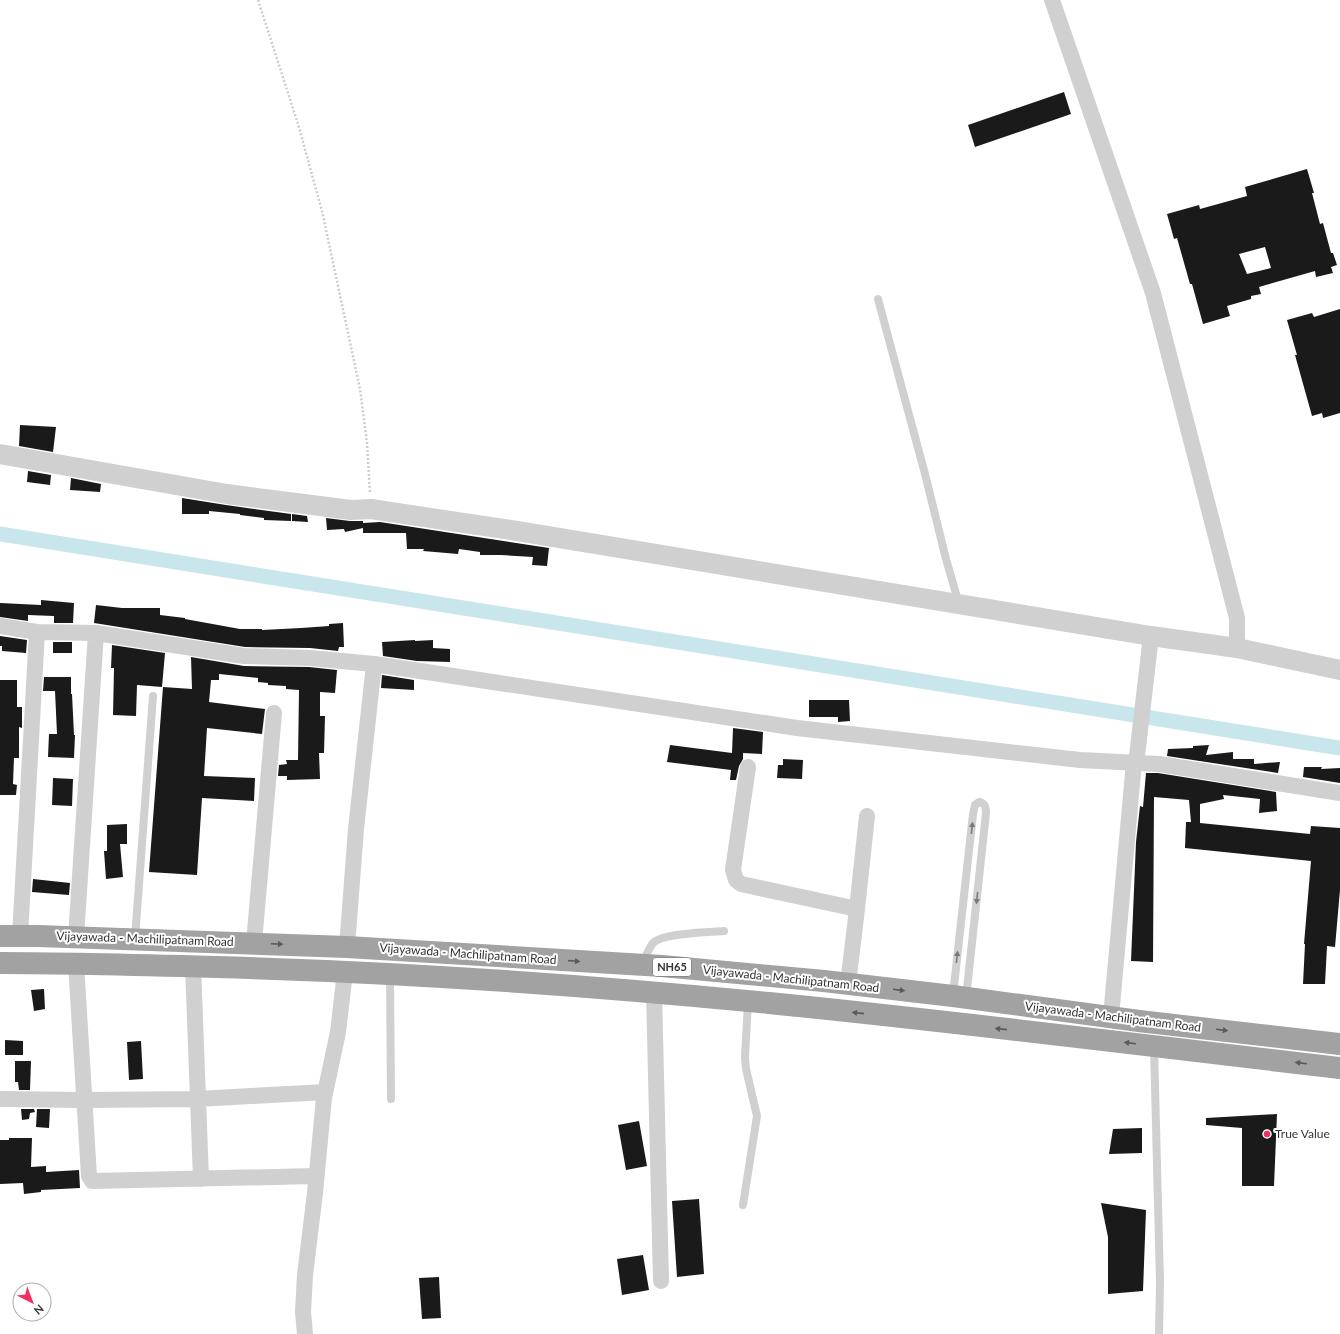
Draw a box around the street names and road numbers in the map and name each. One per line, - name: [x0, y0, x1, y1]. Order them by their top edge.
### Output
- street label: Vijayawada - Machilipatnam Road: [56, 928, 234, 949]
- street label: Vijayawada - Machilipatnam Road: [379, 940, 557, 967]
- road number: NH65: [653, 958, 691, 976]
- street label: Vijayawada - Machilipatnam Road: [702, 962, 880, 995]
- street label: Vijayawada - Machilipatnam Road: [1024, 998, 1202, 1035]

